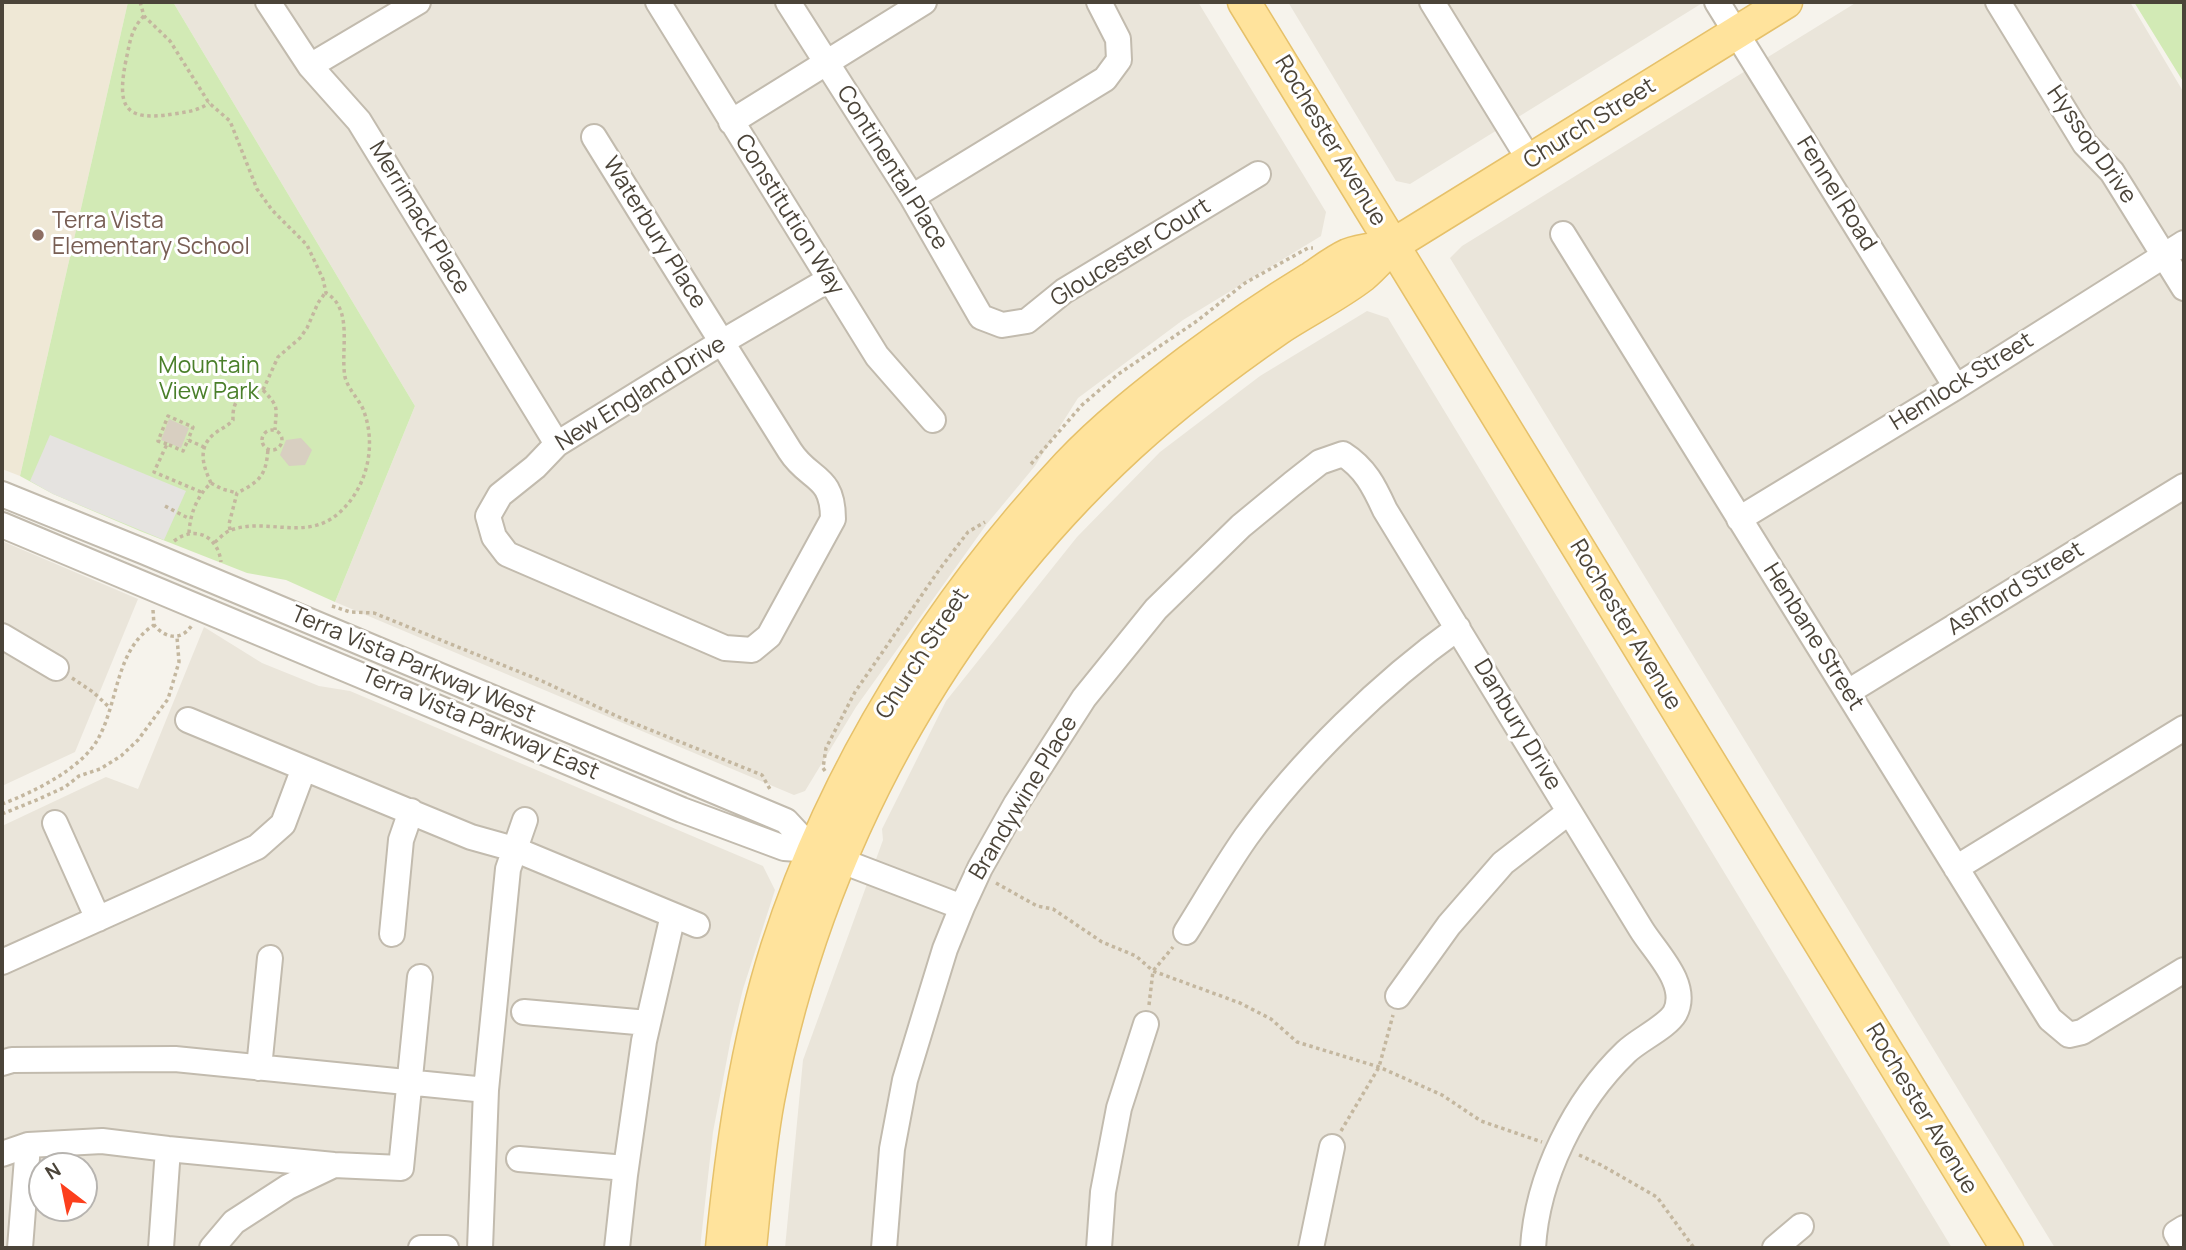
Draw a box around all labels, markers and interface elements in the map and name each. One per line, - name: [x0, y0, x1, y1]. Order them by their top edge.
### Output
- street label: Rochester Avenue: [1268, 51, 1392, 231]
- street label: Church Street: [1519, 72, 1661, 176]
- street label: Continental Place: [830, 81, 954, 255]
- street label: Hyssop Drive: [2040, 81, 2142, 209]
- street label: Constitution Way: [728, 129, 850, 301]
- street label: Fennel Road: [1790, 132, 1882, 256]
- street label: Merrimack Place: [362, 136, 476, 300]
- street label: Waterbury Place: [596, 152, 712, 314]
- street label: Gloucester Court: [1046, 193, 1216, 313]
- place label: Terra Vista Elementary School: [52, 208, 250, 262]
- marker: Terra Vista Elementary School: [30, 227, 46, 243]
- street label: Hemlock Street: [1885, 327, 2039, 437]
- street label: New England Drive: [551, 331, 731, 457]
- park label: Mountain View Park: [158, 353, 260, 407]
- street label: Rochester Avenue: [1563, 535, 1687, 715]
- street label: Ashford Street: [1943, 536, 2089, 642]
- street label: Henbane Street: [1757, 558, 1869, 716]
- street label: Church Street: [870, 583, 976, 725]
- street label: Terra Vista Parkway West: [287, 601, 539, 729]
- street label: Danbury Drive: [1467, 655, 1567, 795]
- street label: Terra Vista Parkway East: [357, 661, 603, 787]
- street label: Brandywine Place: [964, 711, 1084, 885]
- street label: Rochester Avenue: [1859, 1019, 1983, 1199]
- north arrow: [28, 1152, 98, 1222]
- text: N: [40, 1156, 66, 1186]

